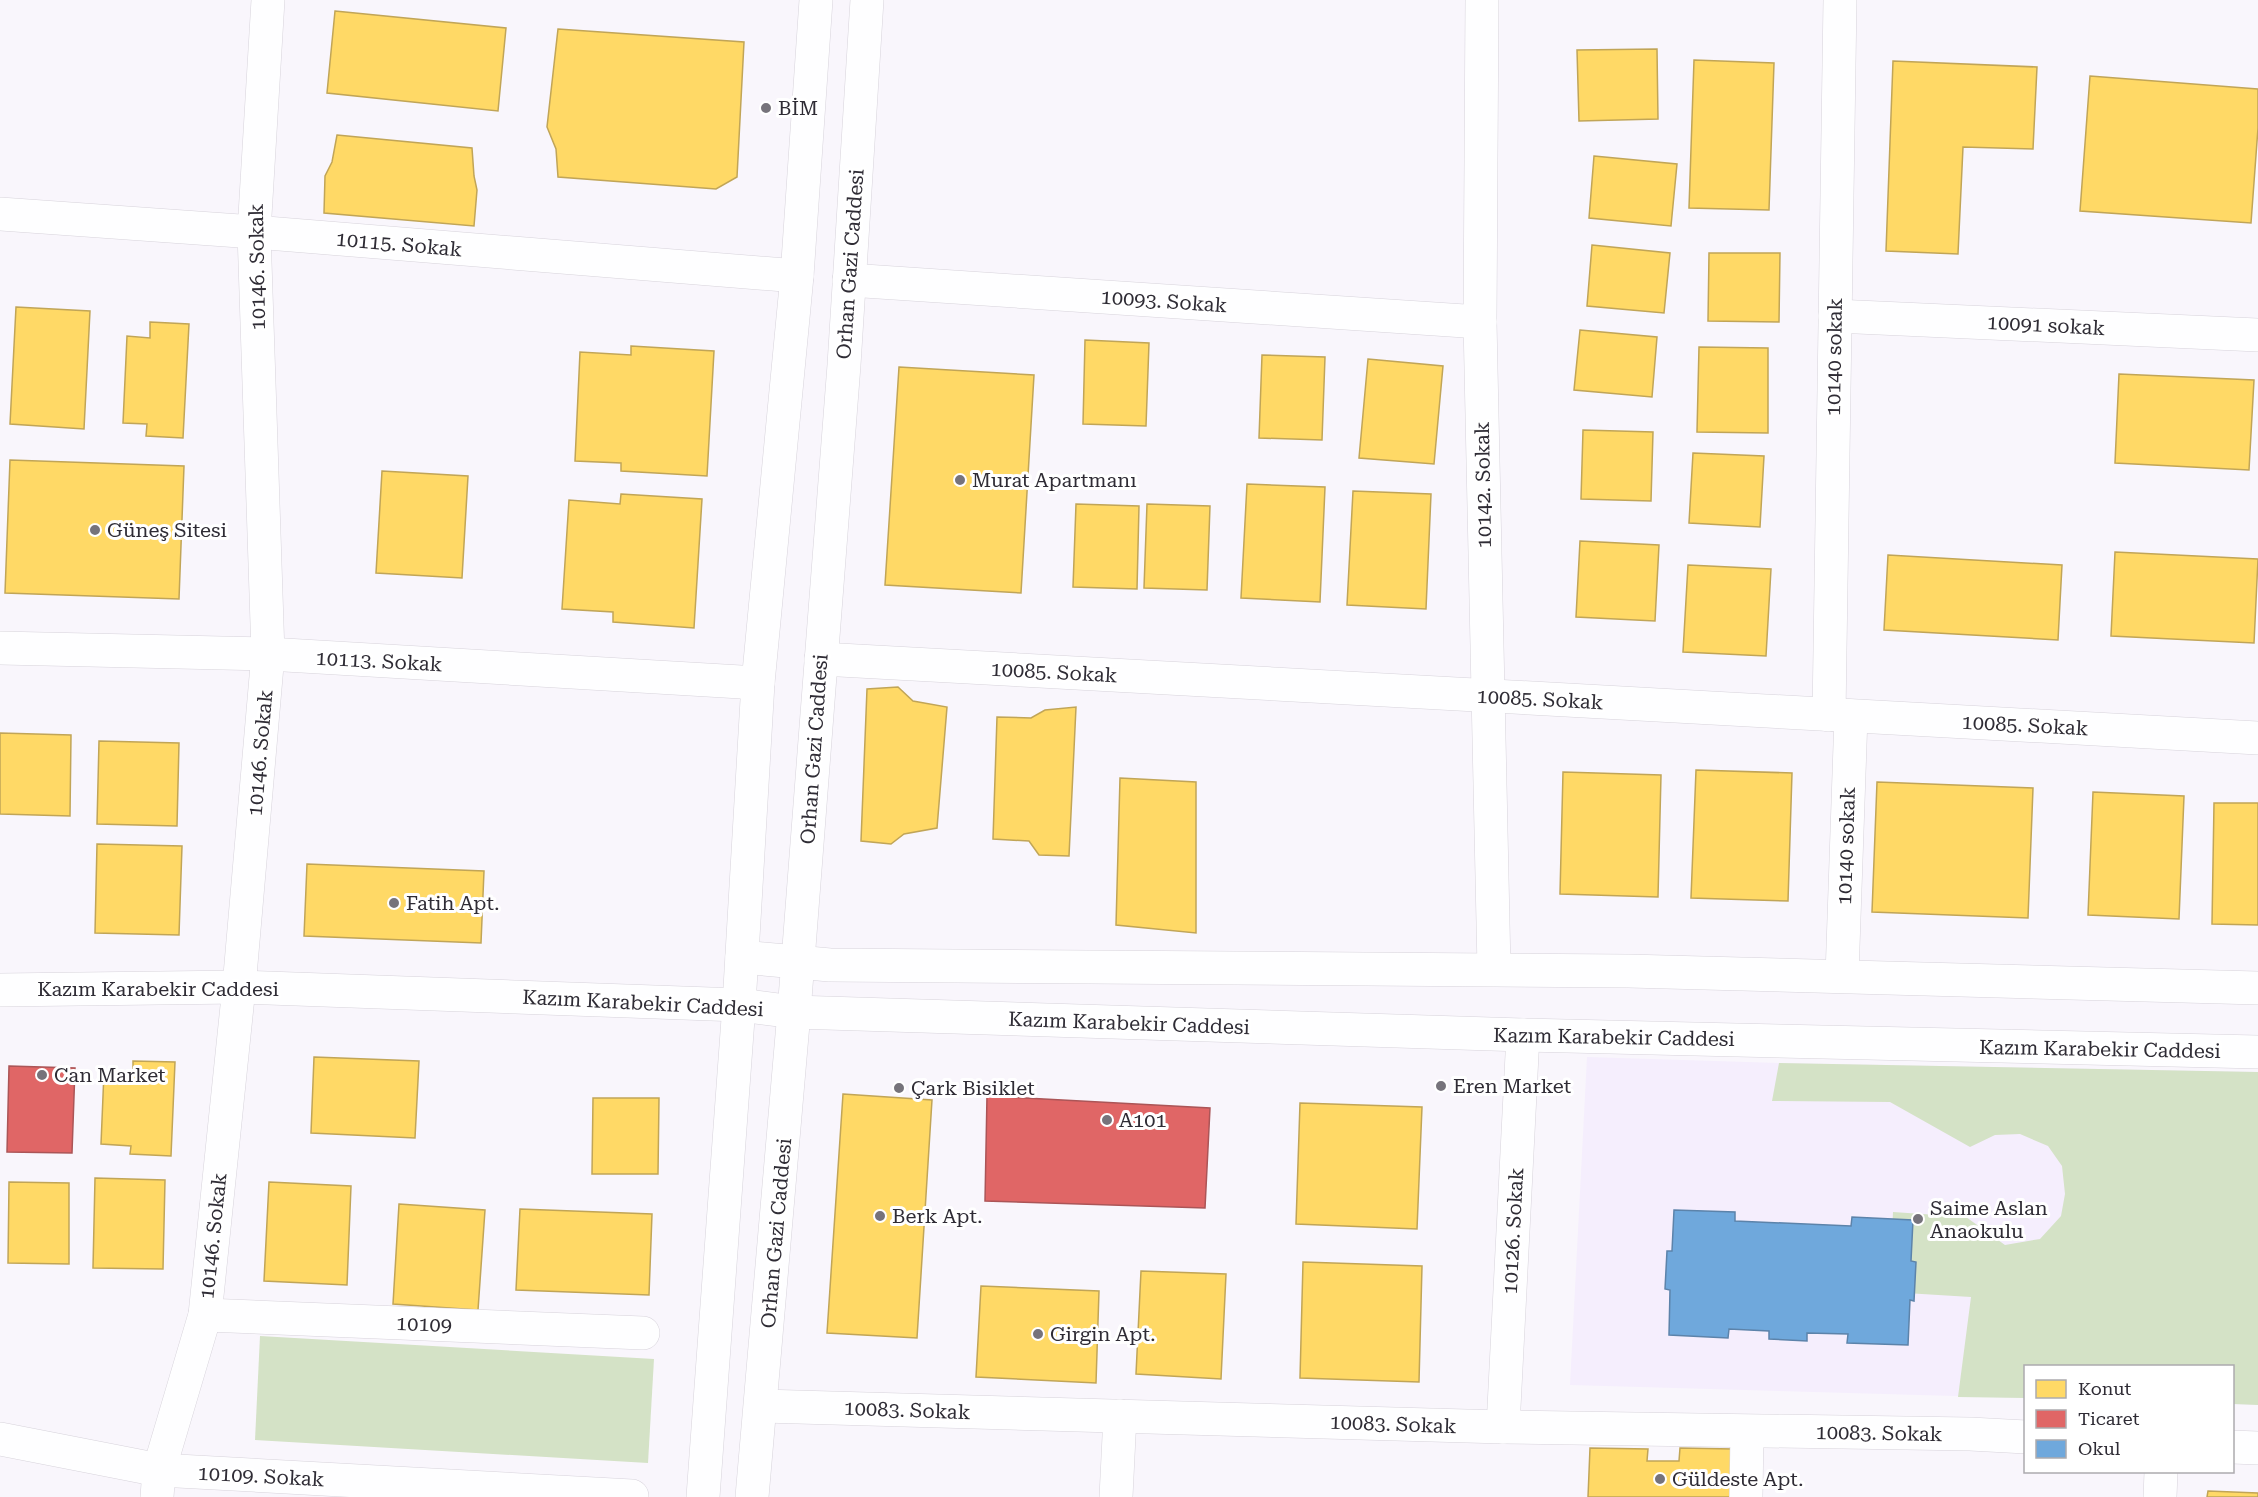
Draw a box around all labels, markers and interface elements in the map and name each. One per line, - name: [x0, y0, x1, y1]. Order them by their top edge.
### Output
- place label: BİM: [778, 96, 818, 120]
- marker: BİM: [759, 101, 773, 115]
- street label: Orhan Gazi Caddesi: [831, 168, 869, 360]
- street label: 10146. Sokak: [244, 203, 270, 331]
- street label: 10115. Sokak: [335, 227, 463, 262]
- street label: 10093. Sokak: [1100, 285, 1228, 317]
- street label: 10140 sokak: [1821, 297, 1847, 416]
- street label: 10091 sokak: [1986, 310, 2106, 340]
- street label: 10142. Sokak: [1470, 421, 1496, 549]
- place label: Murat Apartmanı: [972, 468, 1137, 492]
- marker: Murat Apartmanı: [953, 473, 967, 487]
- place label: Güneş Sitesi: [107, 518, 227, 542]
- marker: Güneş Sitesi: [88, 523, 102, 537]
- street label: 10113. Sokak: [315, 646, 443, 676]
- street label: Orhan Gazi Caddesi: [795, 653, 833, 845]
- street label: 10085. Sokak: [990, 657, 1118, 687]
- street label: 10085. Sokak: [1476, 684, 1604, 714]
- street label: 10146. Sokak: [243, 689, 278, 817]
- street label: 10085. Sokak: [1961, 710, 2089, 740]
- street label: 10140 sokak: [1832, 786, 1860, 906]
- place label: Fatih Apt.: [406, 891, 499, 915]
- marker: Fatih Apt.: [387, 896, 401, 910]
- street label: Kazım Karabekir Caddesi: [37, 977, 279, 1001]
- street label: Kazım Karabekir Caddesi: [522, 985, 764, 1021]
- street label: Kazım Karabekir Caddesi: [1008, 1007, 1250, 1039]
- street label: Kazım Karabekir Caddesi: [1493, 1023, 1735, 1051]
- street label: Kazım Karabekir Caddesi: [1979, 1035, 2221, 1063]
- place label: Can Market: [54, 1063, 166, 1087]
- marker: Can Market: [35, 1068, 49, 1082]
- place label: Eren Market: [1453, 1074, 1572, 1098]
- place label: Çark Bisiklet: [911, 1076, 1035, 1100]
- marker: Eren Market: [1434, 1079, 1448, 1093]
- marker: Çark Bisiklet: [892, 1081, 906, 1095]
- place label: A101: [1119, 1108, 1167, 1132]
- marker: A101: [1100, 1113, 1114, 1127]
- street label: Orhan Gazi Caddesi: [756, 1137, 796, 1329]
- street label: 10126. Sokak: [1498, 1167, 1528, 1295]
- street label: 10146. Sokak: [194, 1171, 232, 1300]
- place label: Saime Aslan Anaokulu: [1930, 1196, 2048, 1243]
- place label: Berk Apt.: [892, 1204, 982, 1228]
- marker: Berk Apt.: [873, 1209, 887, 1223]
- marker: Saime Aslan Anaokulu: [1911, 1212, 1925, 1226]
- street label: 10109: [396, 1311, 452, 1337]
- place label: Girgin Apt.: [1050, 1322, 1155, 1346]
- marker: Girgin Apt.: [1031, 1327, 1045, 1341]
- legend: [2024, 1365, 2234, 1473]
- text: Konut: [2078, 1378, 2131, 1399]
- street label: 10083. Sokak: [843, 1396, 971, 1424]
- text: Ticaret: [2078, 1408, 2140, 1429]
- street label: 10083. Sokak: [1329, 1410, 1457, 1438]
- street label: 10083. Sokak: [1815, 1420, 1943, 1446]
- text: Okul: [2078, 1438, 2121, 1459]
- street label: 10109. Sokak: [197, 1461, 325, 1491]
- place label: Güldeste Apt.: [1672, 1467, 1803, 1491]
- marker: Güldeste Apt.: [1653, 1472, 1667, 1486]

